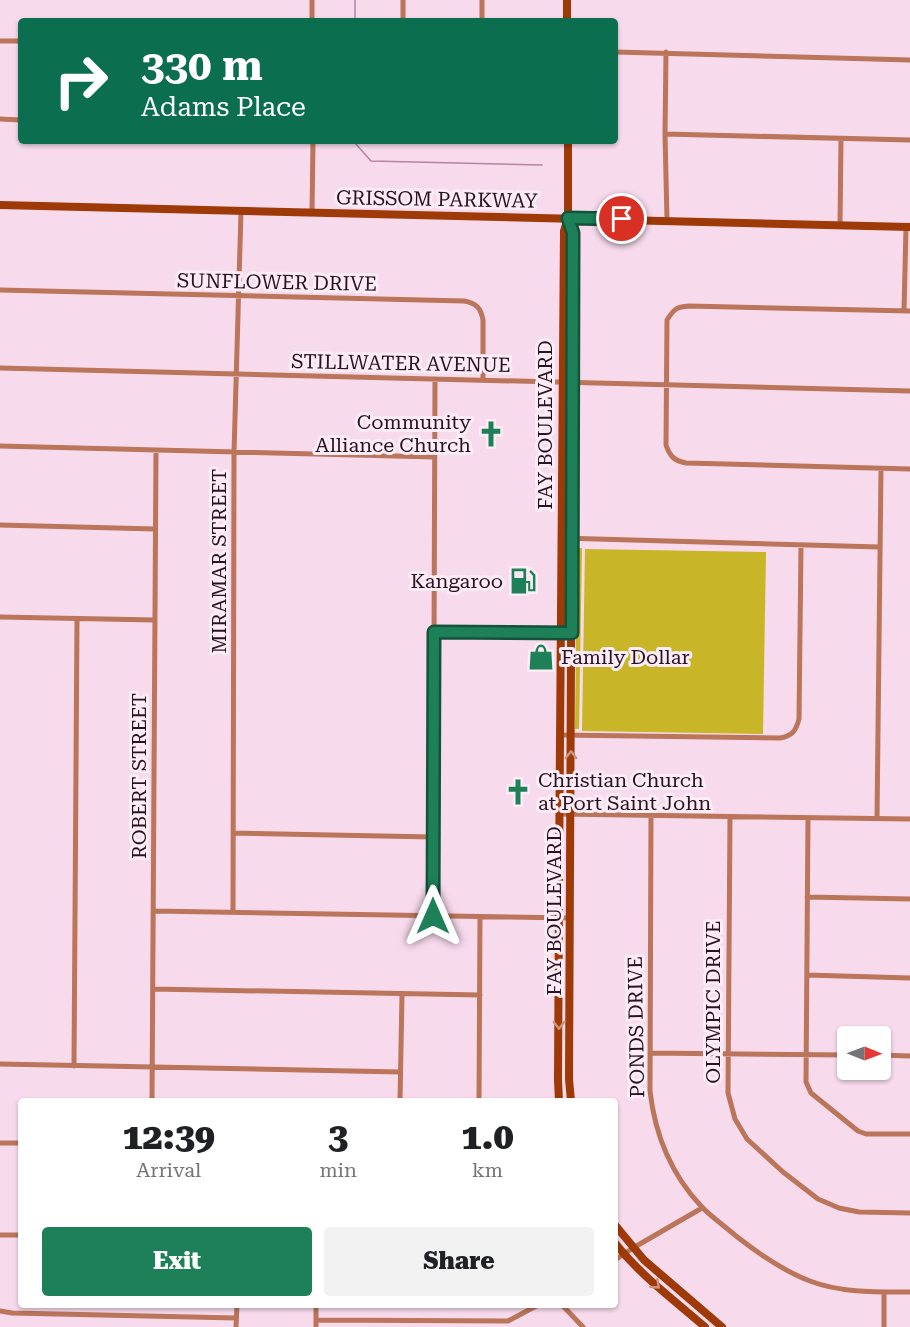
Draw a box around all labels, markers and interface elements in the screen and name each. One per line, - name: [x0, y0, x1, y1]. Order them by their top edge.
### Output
- text: 330 m: [141, 41, 263, 90]
- icon: right: [42, 42, 120, 120]
- text: Adams Place: [141, 91, 306, 123]
- street label: GRISSOM PARKWAY: [336, 185, 538, 213]
- pin: [596, 193, 647, 244]
- icon: arrive: [605, 202, 638, 235]
- street label: SUNFLOWER DRIVE: [177, 268, 377, 296]
- street label: FAY BOULEVARD: [533, 340, 557, 510]
- street label: STILLWATER AVENUE: [291, 349, 511, 377]
- place label: Community Alliance Church: [315, 410, 471, 457]
- church icon: Community Alliance Church: [476, 419, 506, 449]
- street label: MIRAMAR STREET: [207, 469, 231, 653]
- fuel station icon: Kangaroo: [508, 566, 538, 596]
- place label: Kangaroo: [411, 569, 503, 593]
- shop icon: Family Dollar: [526, 642, 556, 672]
- place label: Family Dollar: [561, 645, 690, 669]
- street label: ROBERT STREET: [127, 693, 151, 859]
- one-way arrow: [565, 750, 578, 759]
- place label: Christian Church at Port Saint John: [538, 768, 711, 815]
- church icon: Christian Church at Port Saint John: [503, 777, 533, 807]
- street label: FAY BOULEVARD: [542, 826, 566, 996]
- position arrow: [401, 884, 465, 948]
- street label: OLYMPIC DRIVE: [701, 920, 725, 1084]
- street label: PONDS DRIVE: [623, 956, 649, 1098]
- one-way arrow: [553, 1020, 565, 1029]
- north arrow: [837, 1026, 891, 1080]
- map controls: [837, 1026, 891, 1080]
- text: 12:39: [122, 1116, 215, 1158]
- text: 3: [328, 1116, 348, 1158]
- text: 1.0: [461, 1116, 514, 1158]
- text: Arrival: [136, 1158, 201, 1182]
- text: min: [319, 1158, 357, 1182]
- text: km: [472, 1158, 503, 1182]
- button: Exit: [42, 1227, 312, 1296]
- button: Share: [324, 1227, 594, 1296]
- one-way arrow: [649, 1278, 660, 1289]

